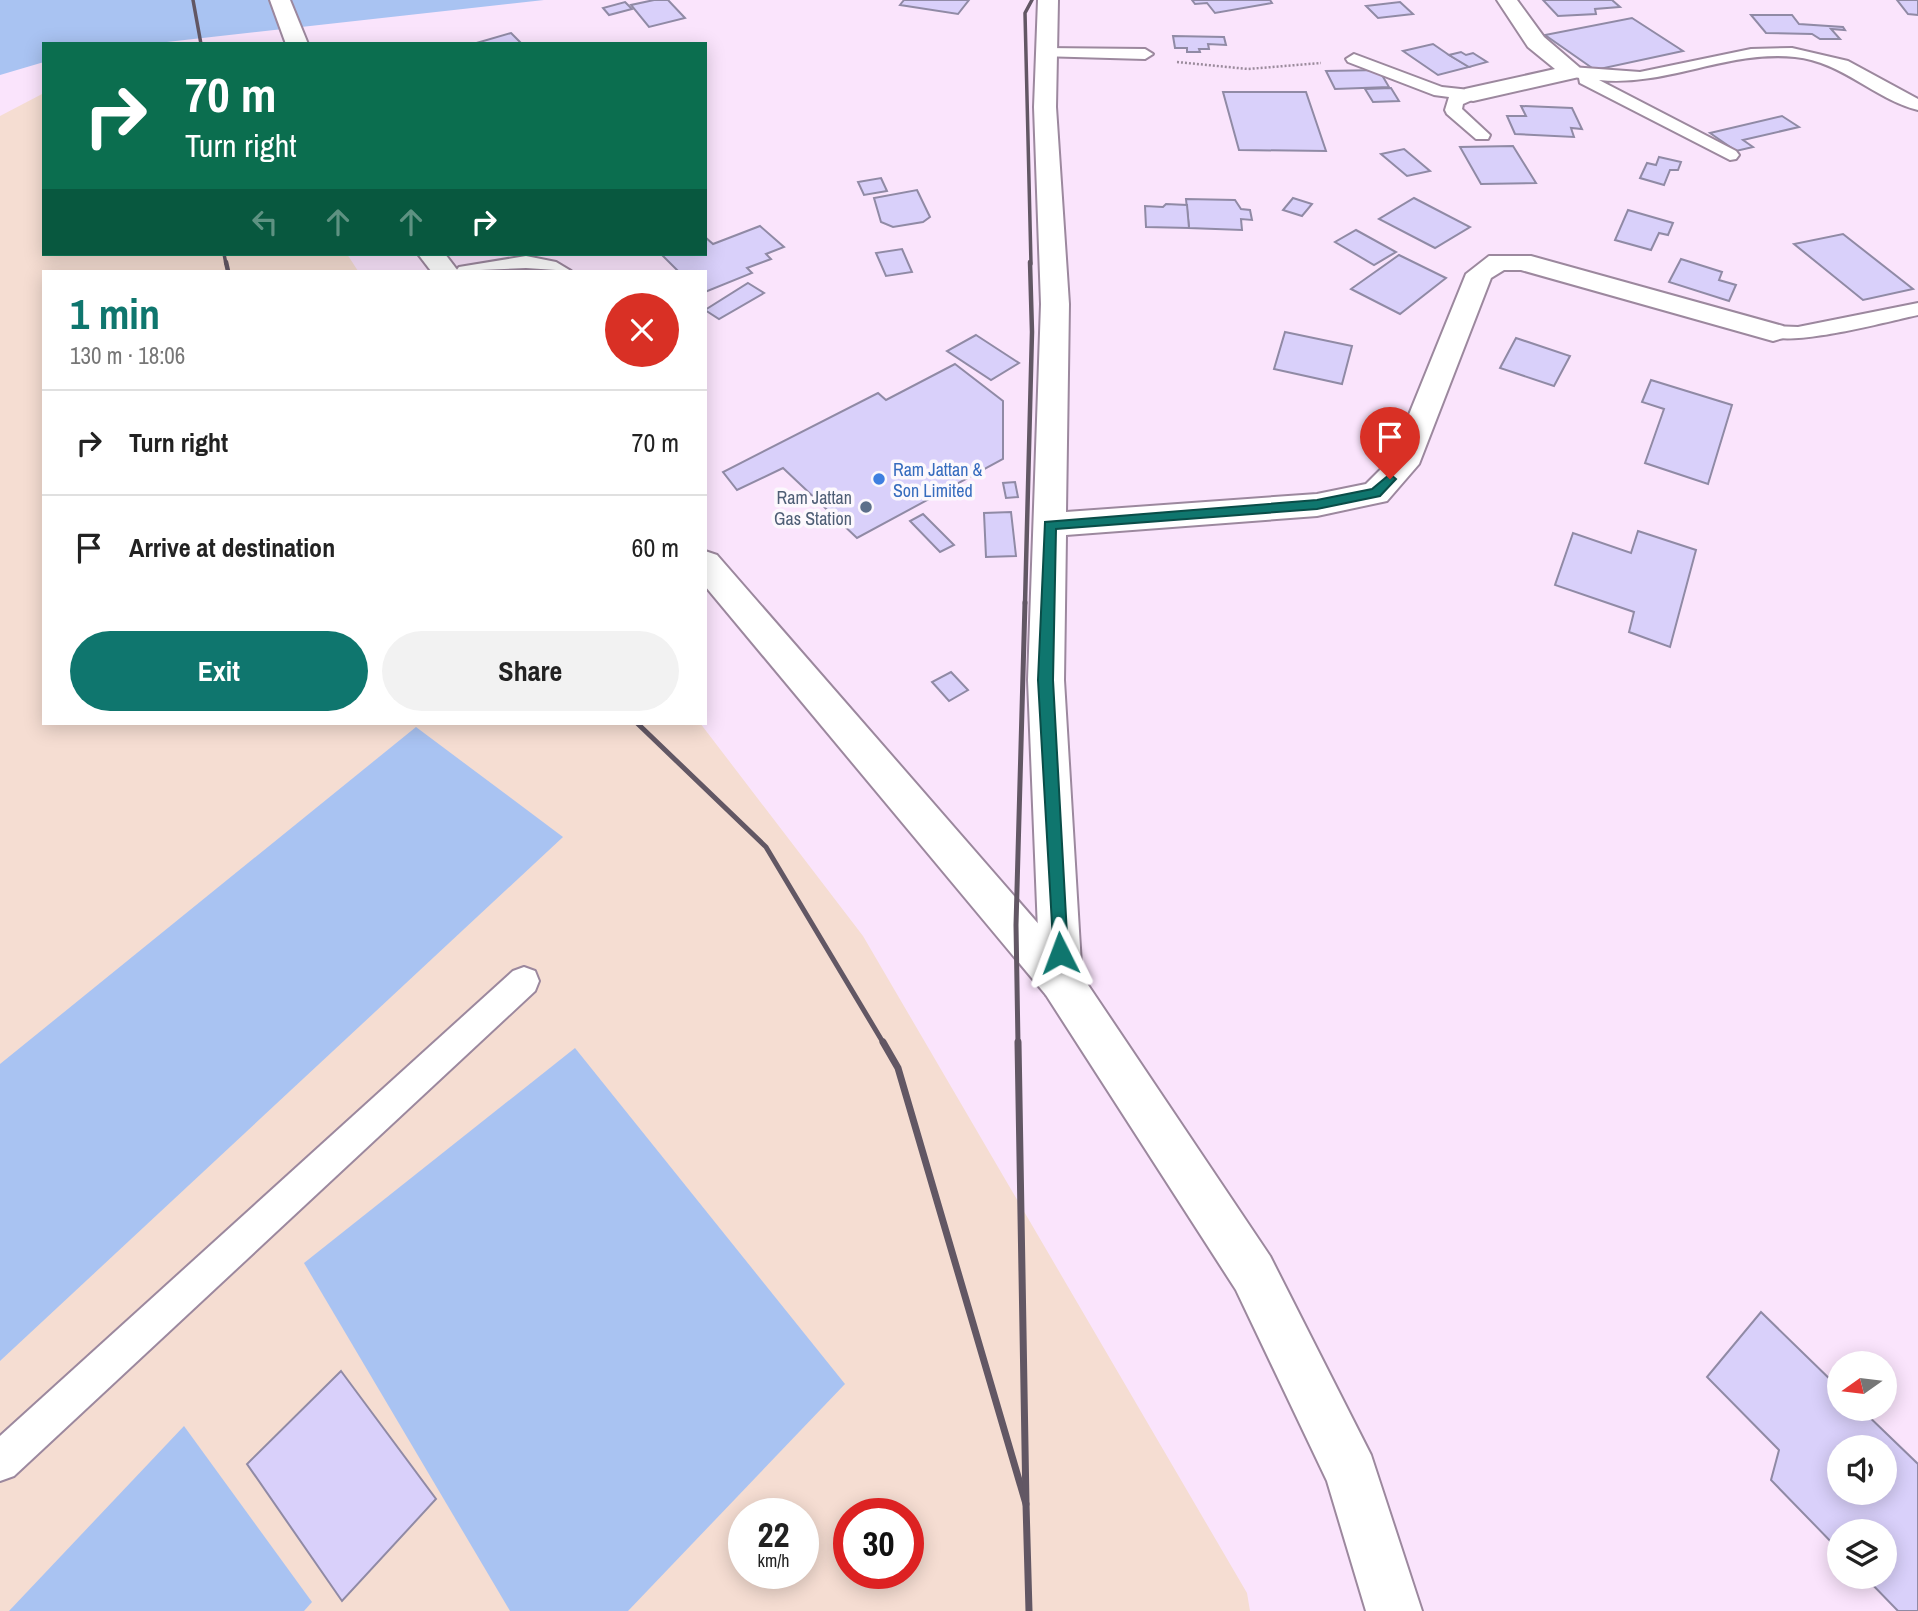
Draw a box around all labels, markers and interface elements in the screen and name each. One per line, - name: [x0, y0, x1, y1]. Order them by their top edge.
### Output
- text: 70 m: [185, 61, 277, 127]
- icon: right: [70, 70, 161, 161]
- text: Turn right: [185, 124, 297, 167]
- icon: left: [246, 203, 284, 241]
- icon: ahead: [319, 203, 357, 241]
- icon: ahead: [392, 203, 430, 241]
- icon: right: [465, 203, 503, 241]
- text: 1 min: [70, 286, 160, 342]
- button: close: [605, 293, 679, 367]
- text: 130 m · 18:06: [70, 340, 185, 371]
- pin: [1360, 407, 1420, 479]
- icon: arrive: [1371, 418, 1409, 456]
- icon: right: [70, 424, 108, 462]
- text: Turn right: [129, 425, 228, 460]
- text: 70 m: [632, 425, 679, 460]
- place label: Ram Jattan & Son Limited: [893, 457, 983, 503]
- marker: Ram Jattan & Son Limited: [871, 471, 887, 487]
- place label: Ram Jattan Gas Station: [774, 485, 852, 531]
- marker: Ram Jattan Gas Station: [858, 499, 874, 515]
- icon: arrive: [70, 529, 108, 567]
- text: Arrive at destination: [129, 530, 335, 565]
- text: 60 m: [632, 530, 679, 565]
- button: Exit: [70, 631, 368, 711]
- button: Share: [382, 631, 679, 711]
- position arrow: [1023, 916, 1097, 990]
- north arrow: [1827, 1351, 1897, 1421]
- map controls: [1827, 1351, 1897, 1589]
- button: sound: [1827, 1435, 1897, 1505]
- speed limit sign: 30: [833, 1498, 924, 1589]
- text: 22: [758, 1511, 789, 1558]
- button: layers: [1827, 1519, 1897, 1589]
- text: km/h: [758, 1548, 790, 1573]

